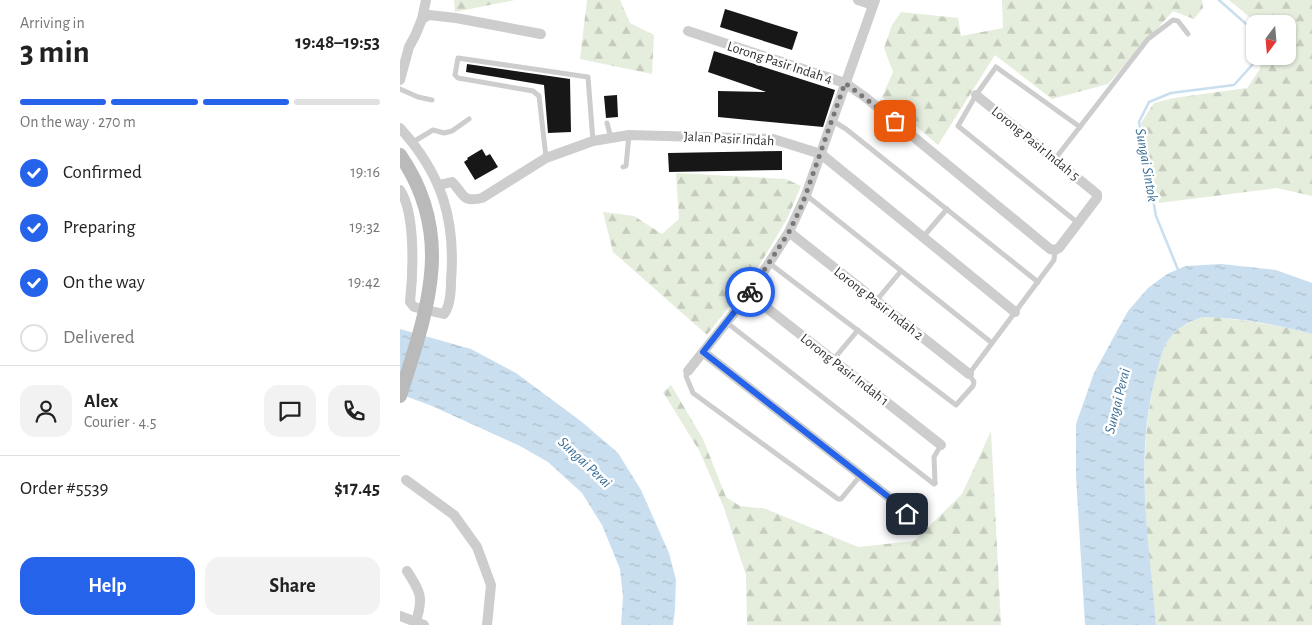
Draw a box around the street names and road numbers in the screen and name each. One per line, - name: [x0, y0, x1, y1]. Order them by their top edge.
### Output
- street label: Lorong Pasir Indah 4: [725, 39, 834, 87]
- street label: Lorong Pasir Indah 5: [989, 104, 1082, 184]
- street label: Jalan Pasir Indah: [683, 130, 774, 148]
- street label: Lorong Pasir Indah 2: [831, 265, 926, 343]
- street label: Lorong Pasir Indah 1: [798, 331, 891, 408]

